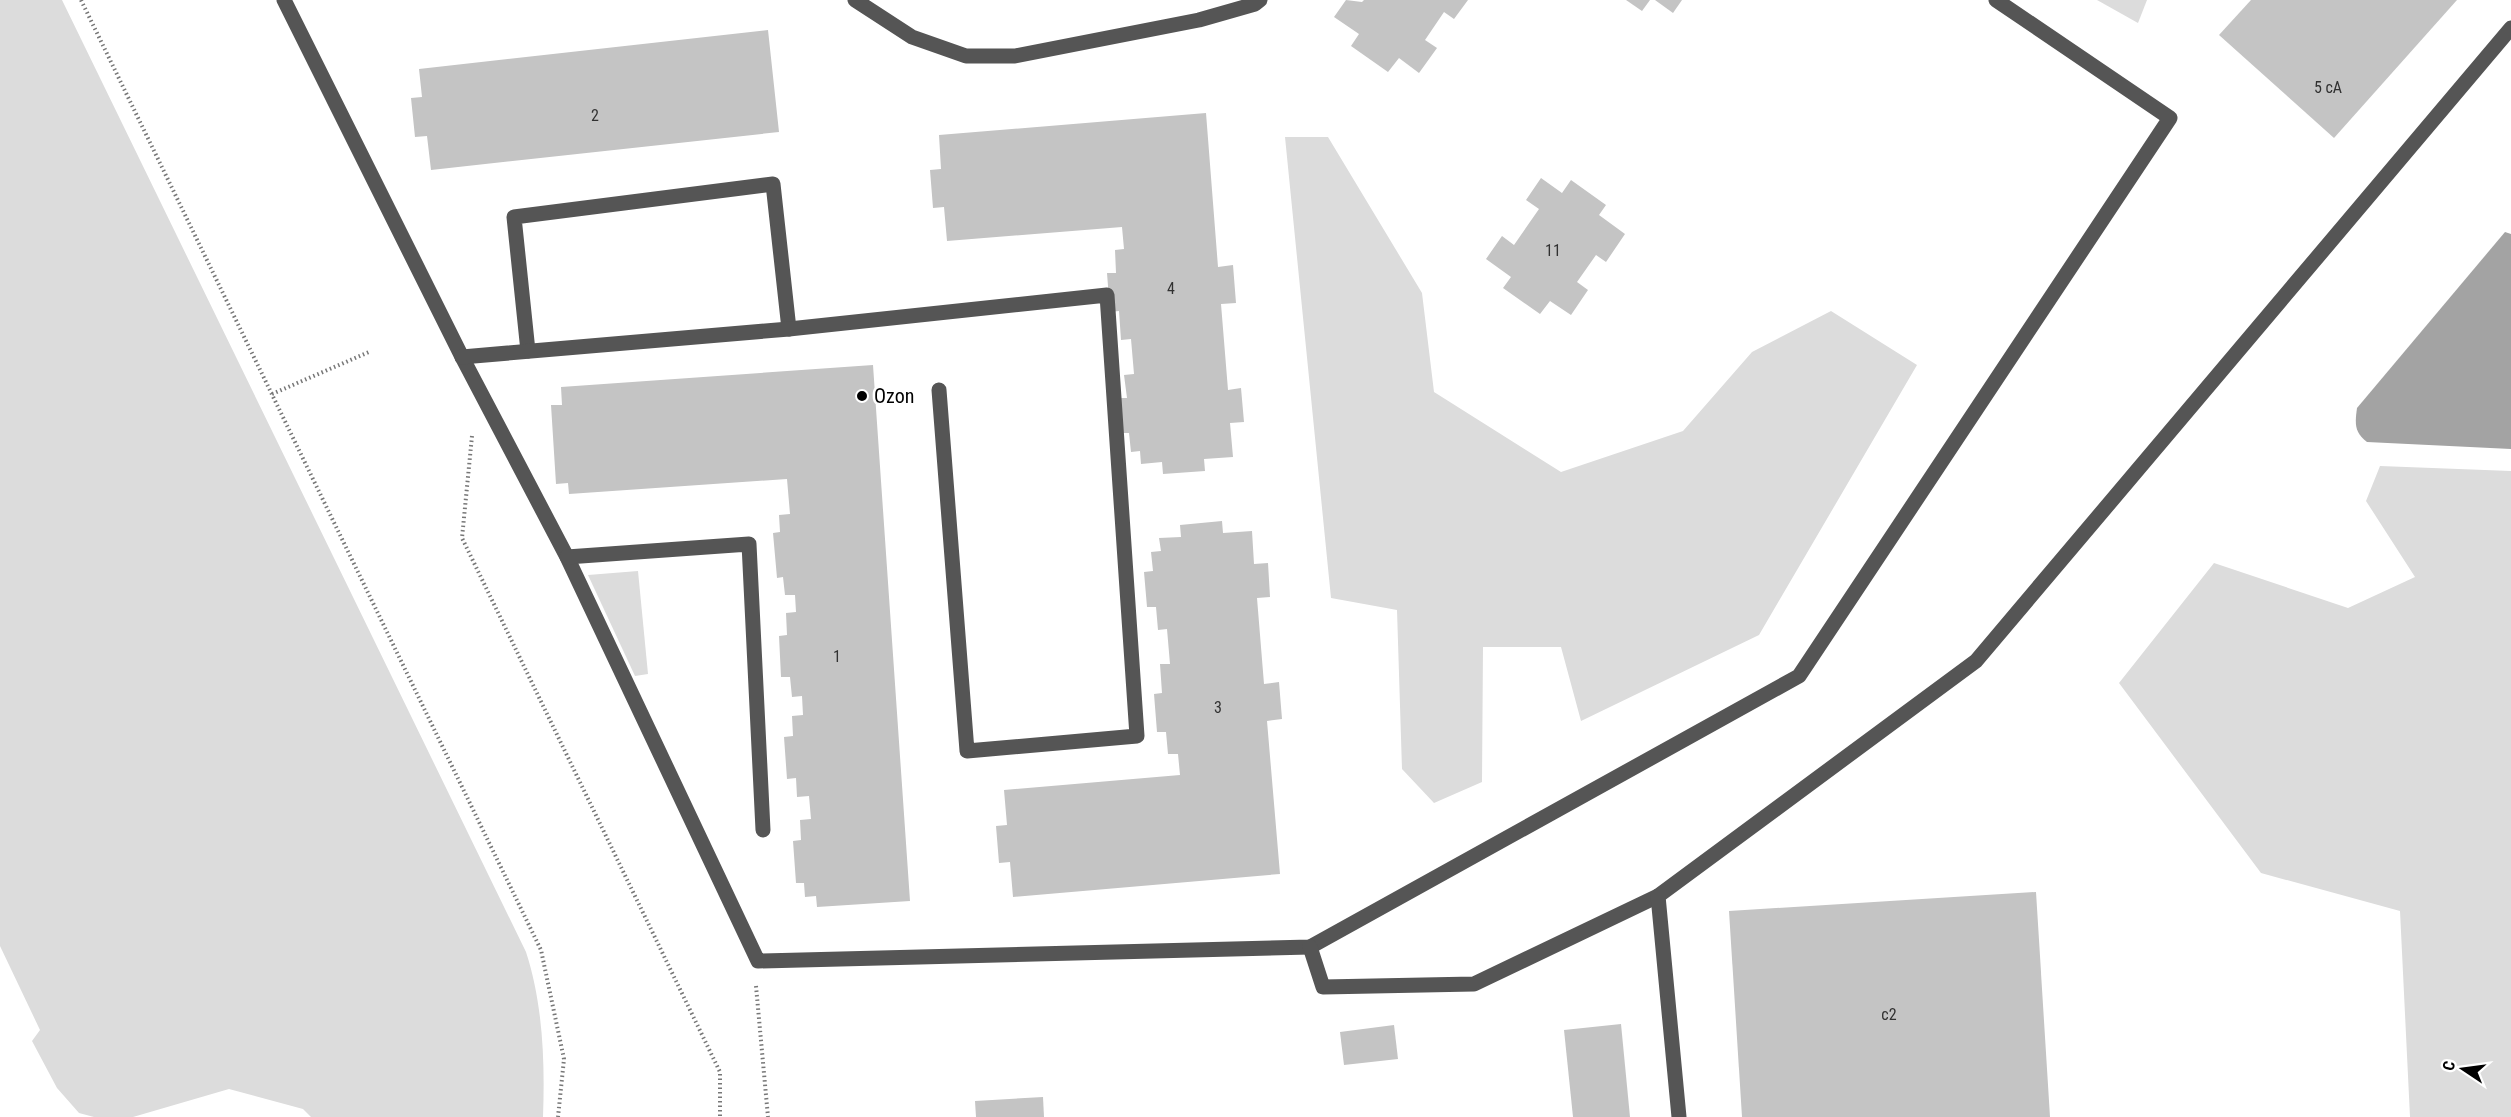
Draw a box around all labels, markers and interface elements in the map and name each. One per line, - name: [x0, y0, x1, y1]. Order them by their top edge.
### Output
- house number: 5 сА: [2314, 78, 2342, 97]
- house number: 2: [591, 106, 599, 125]
- house number: 11: [1545, 241, 1561, 260]
- house number: 4: [1167, 279, 1175, 298]
- place label: Ozon: [874, 384, 914, 408]
- marker: Ozon: [855, 389, 869, 403]
- house number: 1: [833, 647, 841, 666]
- house number: 3: [1214, 698, 1222, 717]
- house number: с2: [1881, 1005, 1897, 1024]
- north arrow: [2433, 1039, 2493, 1099]
- text: С: [2439, 1059, 2459, 1072]

